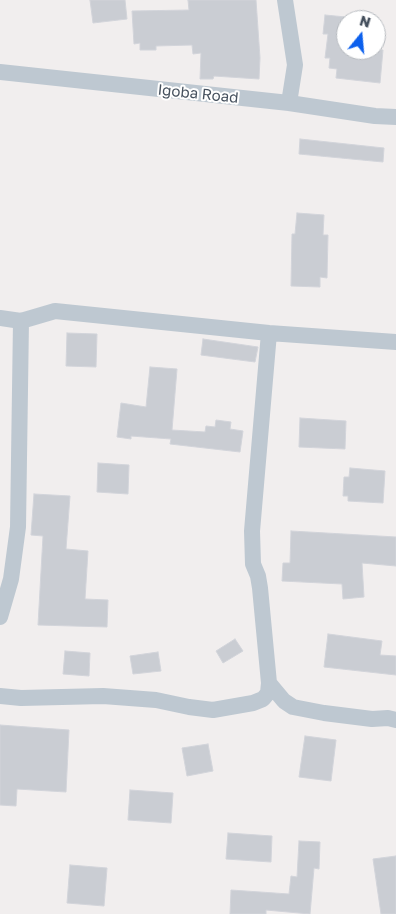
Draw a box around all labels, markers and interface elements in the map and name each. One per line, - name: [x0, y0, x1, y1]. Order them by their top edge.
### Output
- north arrow: [336, 10, 386, 60]
- text: N: [358, 11, 373, 31]
- street label: Igoba Road: [157, 81, 239, 107]

